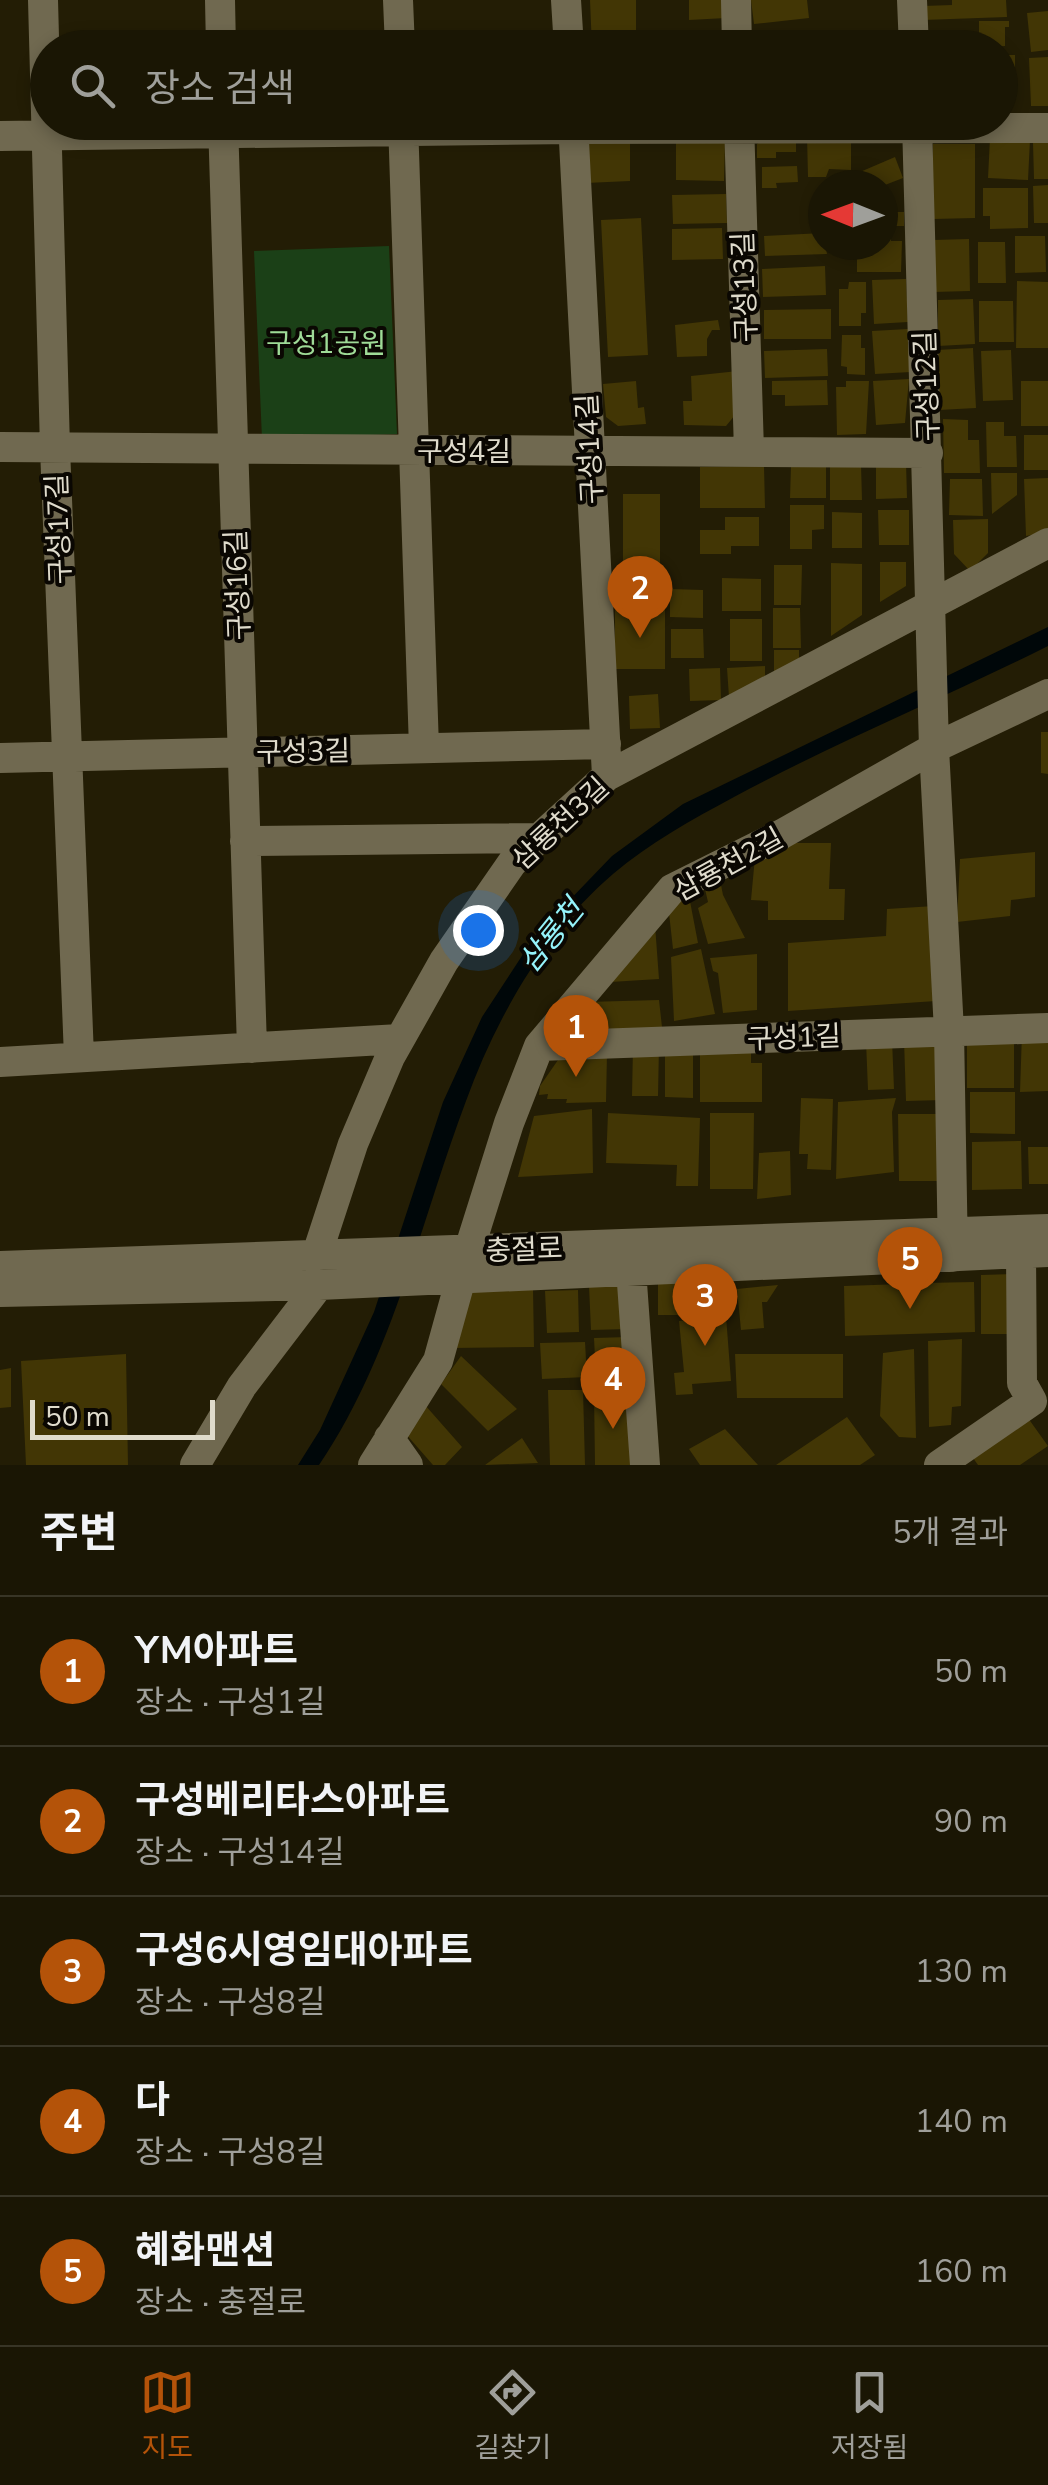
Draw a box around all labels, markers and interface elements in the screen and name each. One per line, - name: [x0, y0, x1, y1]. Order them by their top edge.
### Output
- search box: [30, 30, 1018, 140]
- icon: search: [65, 58, 120, 113]
- text: 장소 검색: [145, 63, 295, 114]
- north arrow: [808, 170, 898, 260]
- street label: 구성13길: [724, 231, 766, 343]
- park label: 구성1공원: [266, 325, 386, 363]
- street label: 구성12길: [906, 330, 948, 442]
- street label: 구성14길: [568, 393, 612, 505]
- street label: 구성4길: [417, 433, 511, 471]
- street label: 구성17길: [38, 473, 80, 585]
- street label: 구성16길: [217, 529, 259, 641]
- pin: 2: [608, 556, 672, 638]
- street label: 구성3길: [256, 732, 350, 772]
- street label: 삼룡천3길: [504, 769, 617, 878]
- street label: 삼룡천2길: [667, 819, 790, 911]
- water label: 삼룡천: [509, 889, 596, 981]
- your location: [453, 905, 504, 956]
- pin: 1: [544, 994, 608, 1077]
- street label: 구성1길: [746, 1017, 842, 1059]
- pin: 5: [878, 1226, 942, 1309]
- street label: 충절로: [485, 1230, 563, 1270]
- pin: 3: [672, 1264, 738, 1346]
- pin: 4: [580, 1346, 646, 1429]
- scale bar: [30, 1395, 215, 1440]
- text: 50 m: [45, 1398, 110, 1436]
- text: 주변: [40, 1505, 117, 1562]
- text: 5개 결과: [892, 1511, 1008, 1554]
- text: YM아파트: [135, 1625, 298, 1676]
- text: 1: [63, 1650, 82, 1693]
- text: 50 m: [934, 1650, 1008, 1693]
- text: 장소 · 구성1길: [135, 1681, 325, 1724]
- text: 구성베리타스아파트: [135, 1775, 450, 1826]
- text: 2: [63, 1800, 82, 1843]
- text: 90 m: [934, 1800, 1008, 1843]
- text: 장소 · 구성14길: [135, 1831, 344, 1874]
- text: 구성6시영임대아파트: [135, 1925, 472, 1976]
- text: 3: [63, 1950, 82, 1993]
- text: 130 m: [915, 1950, 1008, 1993]
- text: 장소 · 구성8길: [135, 1981, 325, 2024]
- text: 다: [135, 2075, 170, 2126]
- text: 4: [63, 2100, 82, 2143]
- text: 140 m: [915, 2100, 1008, 2143]
- text: 장소 · 구성8길: [135, 2131, 325, 2174]
- text: 혜화맨션: [135, 2225, 275, 2276]
- text: 5: [63, 2250, 82, 2293]
- text: 160 m: [915, 2250, 1008, 2293]
- text: 장소 · 충절로: [135, 2281, 306, 2324]
- tab: 지도: [140, 2365, 195, 2467]
- tab: 길찾기: [474, 2365, 551, 2467]
- tab: 저장됨: [831, 2365, 908, 2467]

